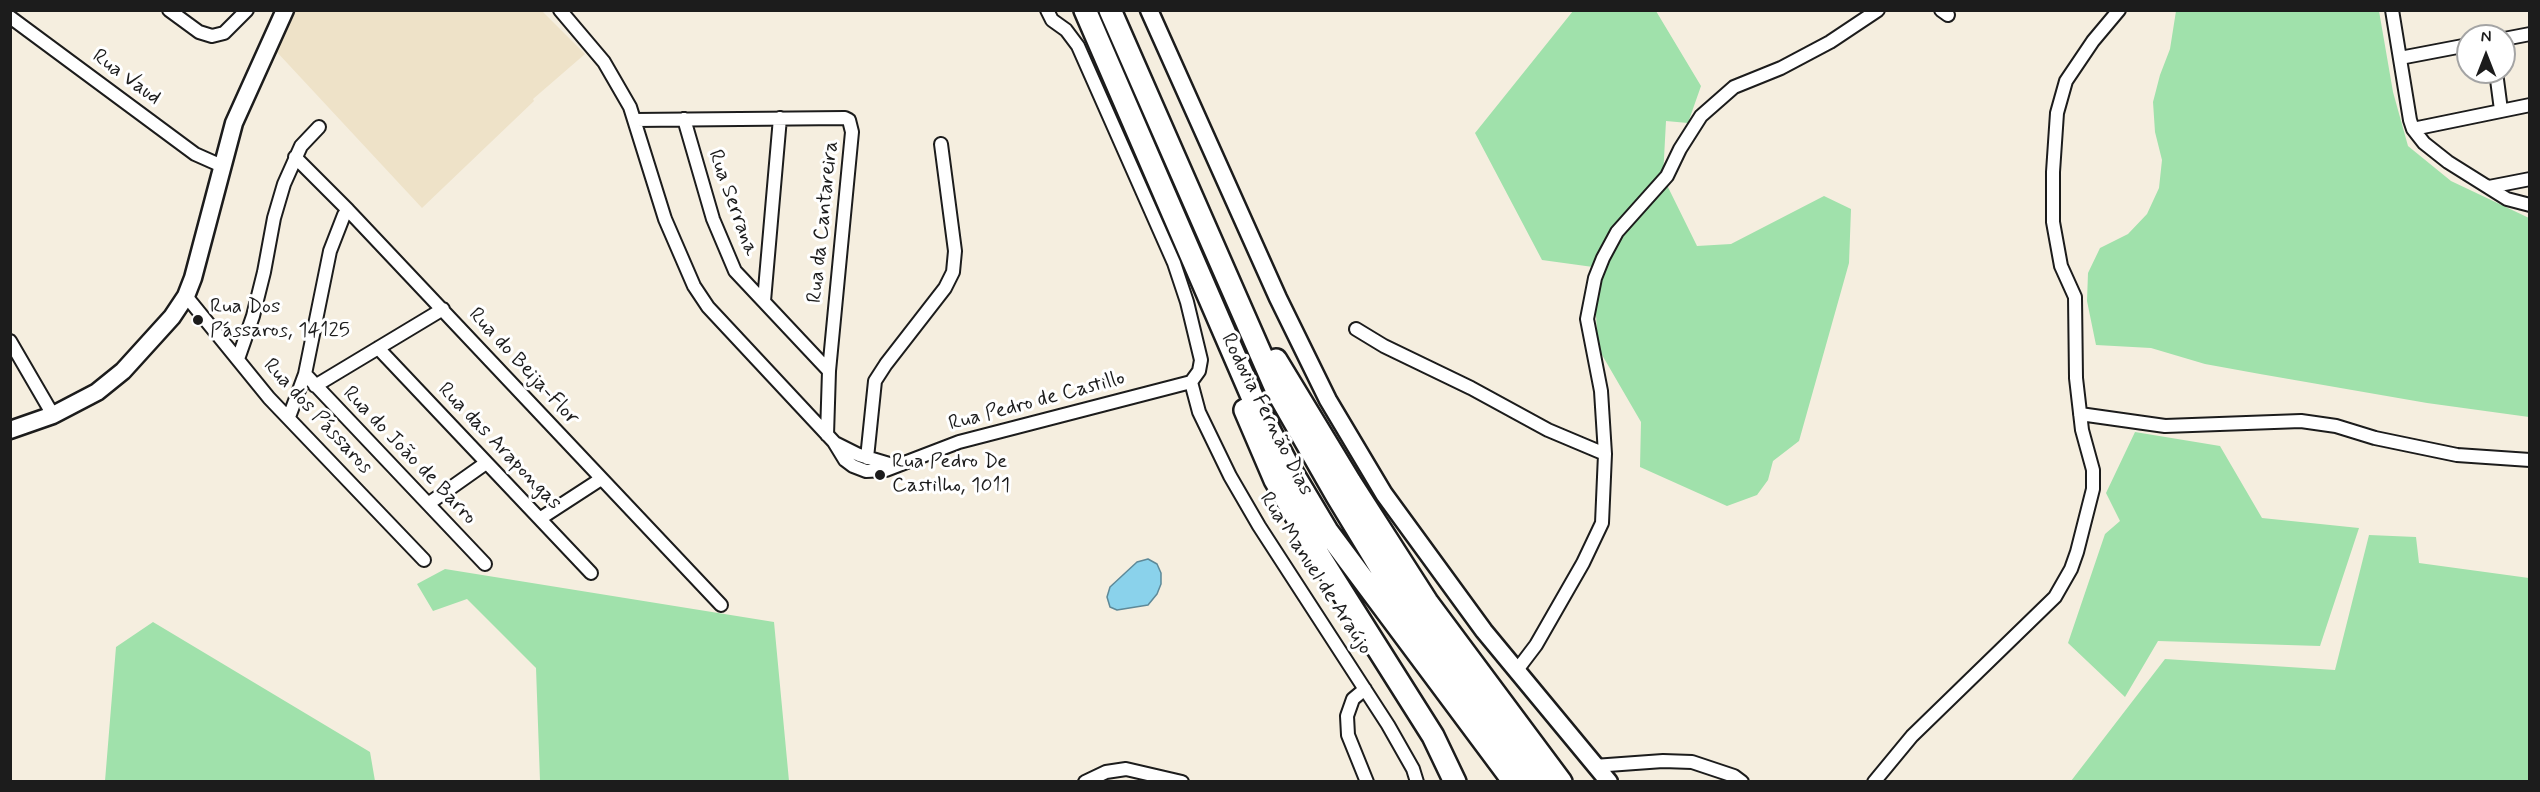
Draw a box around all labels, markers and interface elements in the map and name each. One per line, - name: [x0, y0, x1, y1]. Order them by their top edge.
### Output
- north arrow: [2456, 24, 2516, 84]
- text: N: [2481, 27, 2491, 48]
- street label: Rua Vaud: [87, 45, 165, 111]
- street label: Rua da Cantareira: [803, 140, 845, 304]
- street label: Rua Serrana: [701, 147, 763, 259]
- place label: Rua Dos Pássaros, 14125: [210, 295, 350, 345]
- street label: Rua do Beija-Flor: [462, 303, 584, 431]
- marker: Rua Dos Pássaros, 14125: [191, 313, 205, 327]
- street label: Rodovia Fernão Dias: [1214, 330, 1318, 500]
- street label: Rua dos Pássaros: [257, 354, 377, 480]
- street label: Rua Pedro de Castillo: [946, 366, 1128, 438]
- street label: Rua das Arapongas: [432, 378, 566, 516]
- street label: Rua do João de Barro: [337, 382, 481, 530]
- place label: Rua Pedro De Castilho, 1011: [892, 450, 1010, 500]
- marker: Rua Pedro De Castilho, 1011: [873, 468, 887, 482]
- street label: Rua Manuel de Araújo: [1253, 488, 1377, 660]

